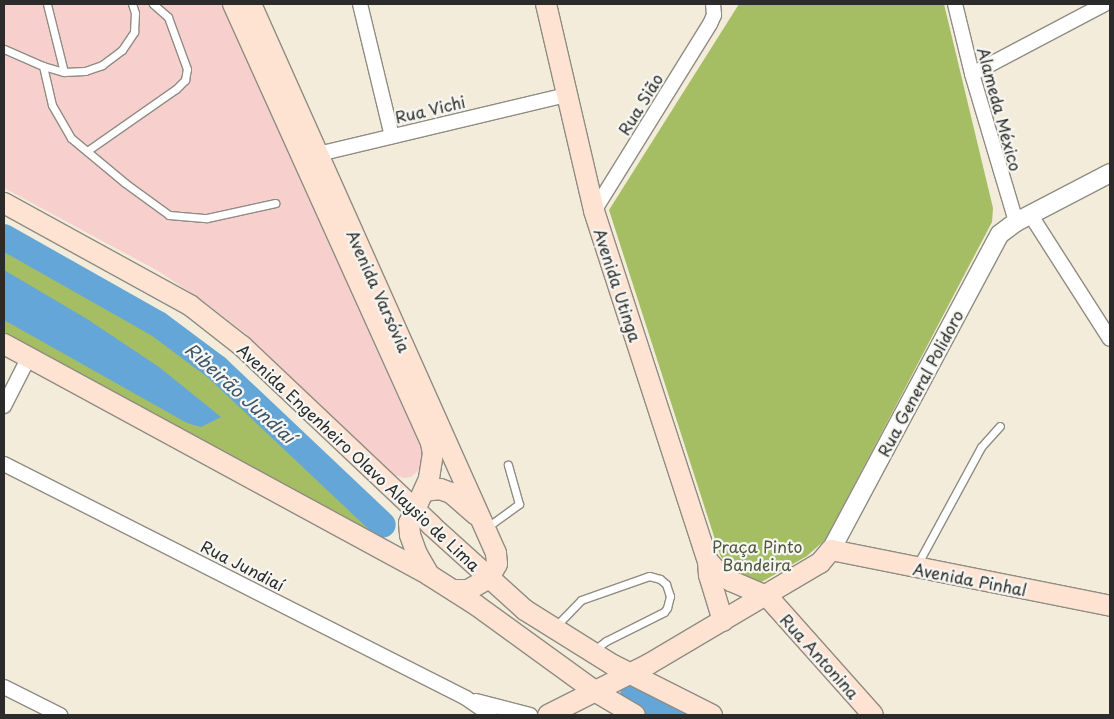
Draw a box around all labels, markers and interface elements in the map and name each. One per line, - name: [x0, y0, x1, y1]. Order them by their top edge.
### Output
- street label: Alameda México: [974, 45, 1026, 173]
- street label: Rua Sião: [614, 70, 666, 138]
- street label: Rua Vichi: [392, 91, 468, 127]
- street label: Avenida Utinga: [590, 225, 646, 345]
- street label: Avenida Varsóvia: [343, 227, 415, 355]
- street label: Rua General Polidoro: [873, 306, 967, 460]
- water label: Ribeirão Jundiaí: [181, 338, 299, 448]
- street label: Avenida Engenheiro Olavo Alaysio de Lima: [233, 339, 485, 575]
- street label: Rua Jundiaí: [197, 535, 289, 595]
- park label: Praça Pinto Bandeira: [712, 536, 802, 574]
- street label: Avenida Pinhal: [912, 559, 1028, 599]
- street label: Rua Antonina: [777, 609, 863, 703]

